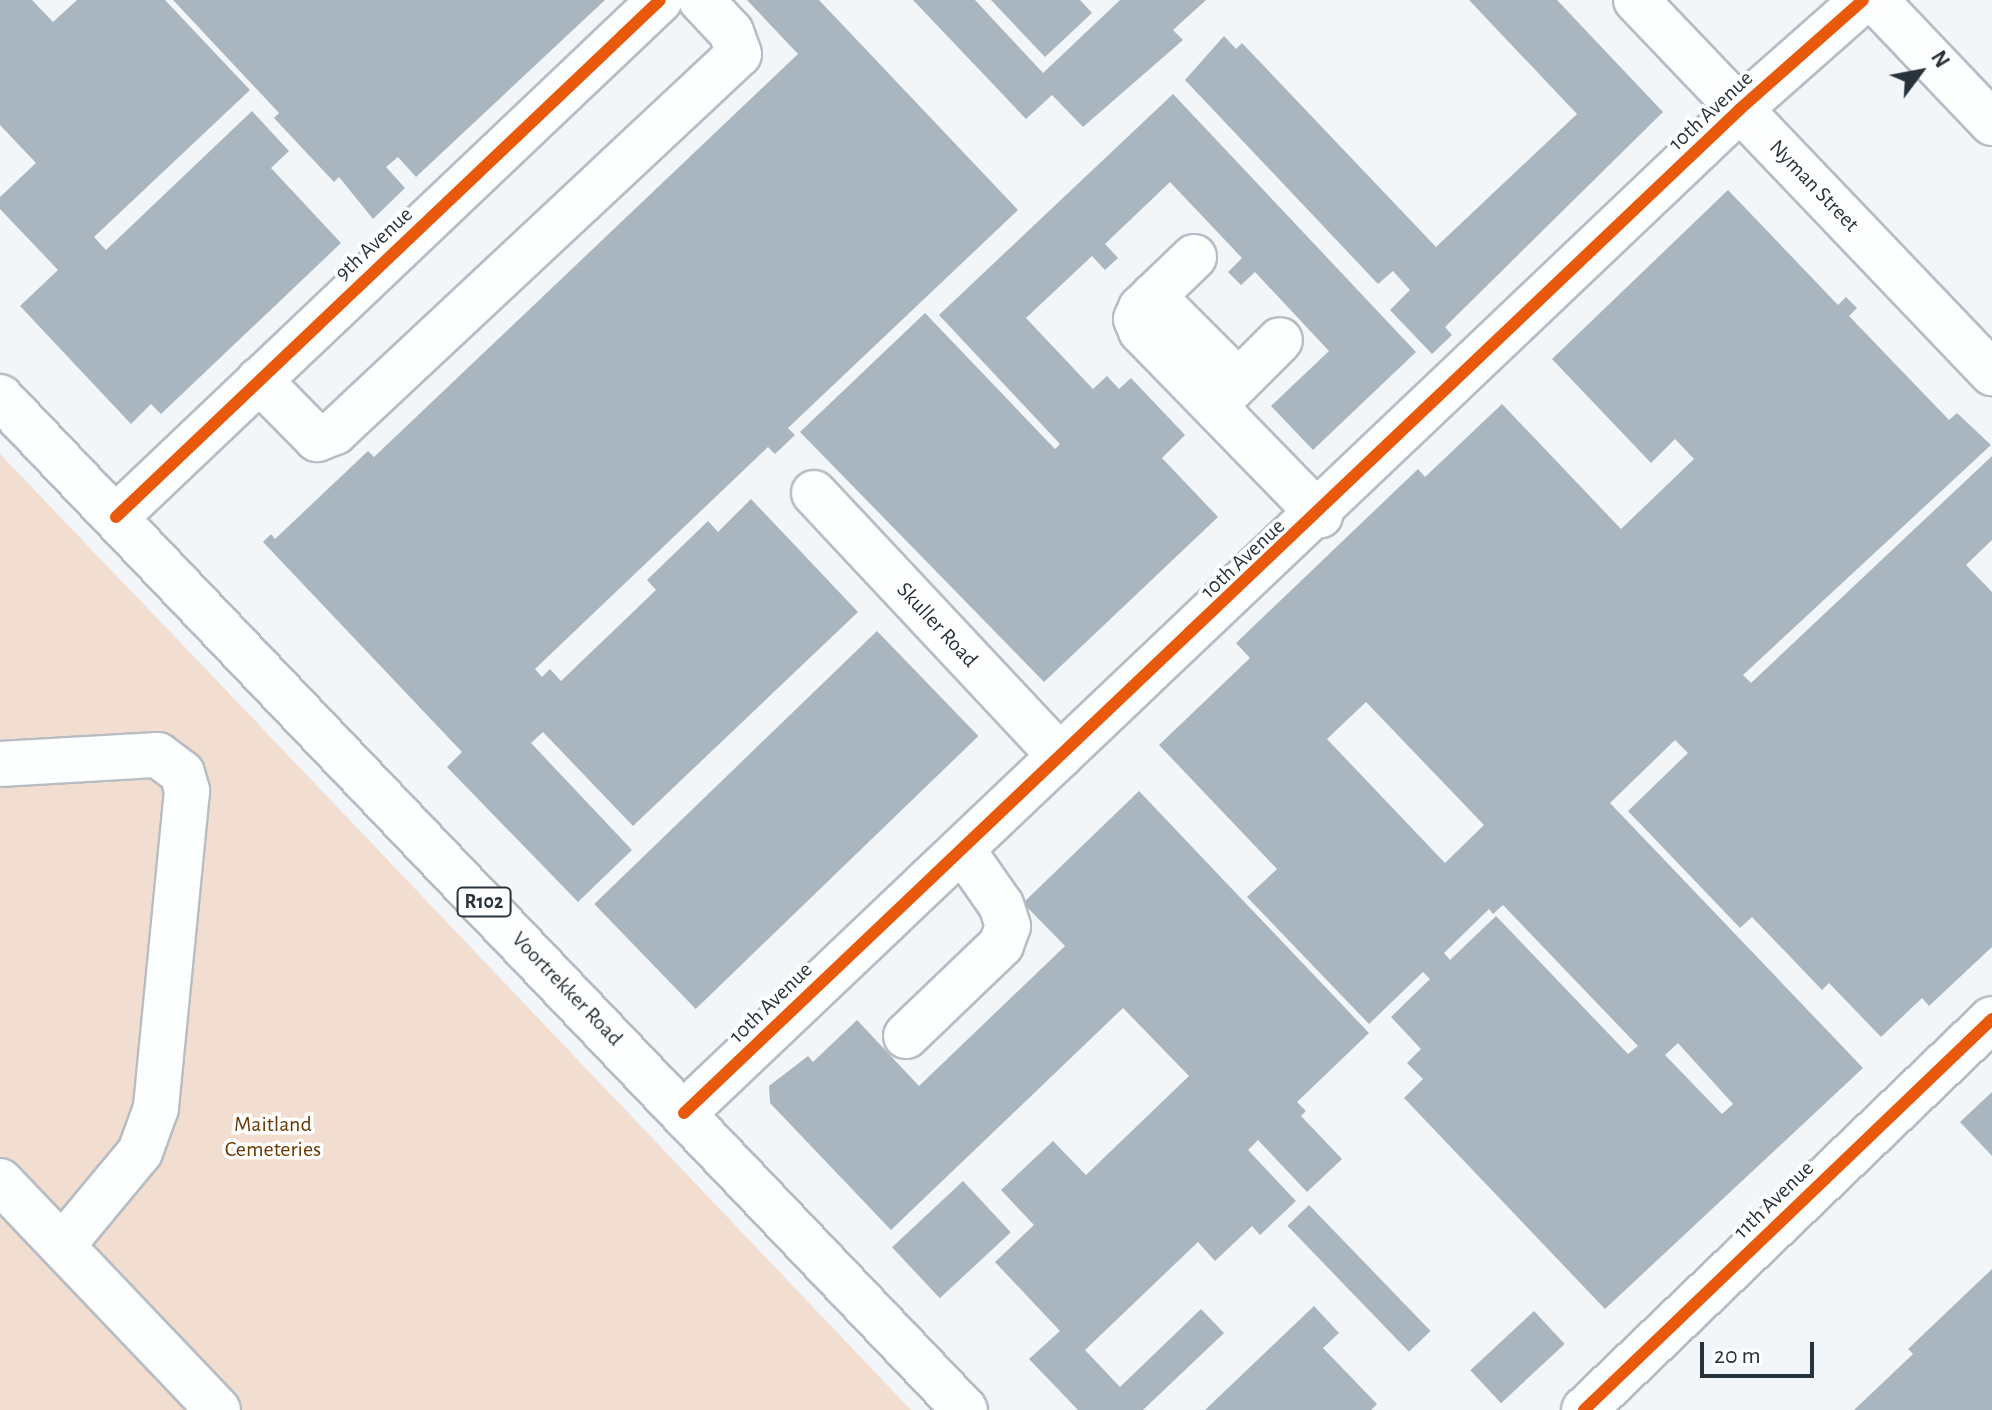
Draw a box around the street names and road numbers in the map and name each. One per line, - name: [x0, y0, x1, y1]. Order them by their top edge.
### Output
- street label: 10th Avenue: [1663, 65, 1759, 157]
- street label: Nyman Street: [1764, 134, 1864, 238]
- street label: 9th Avenue: [330, 201, 418, 287]
- street label: 10th Avenue: [1195, 513, 1291, 605]
- street label: Skuller Road: [891, 577, 983, 673]
- road number: R102: [456, 886, 512, 918]
- street label: Voortrekker Road: [506, 926, 628, 1052]
- street label: 10th Avenue: [724, 957, 818, 1049]
- street label: 11th Avenue: [1728, 1155, 1820, 1245]

